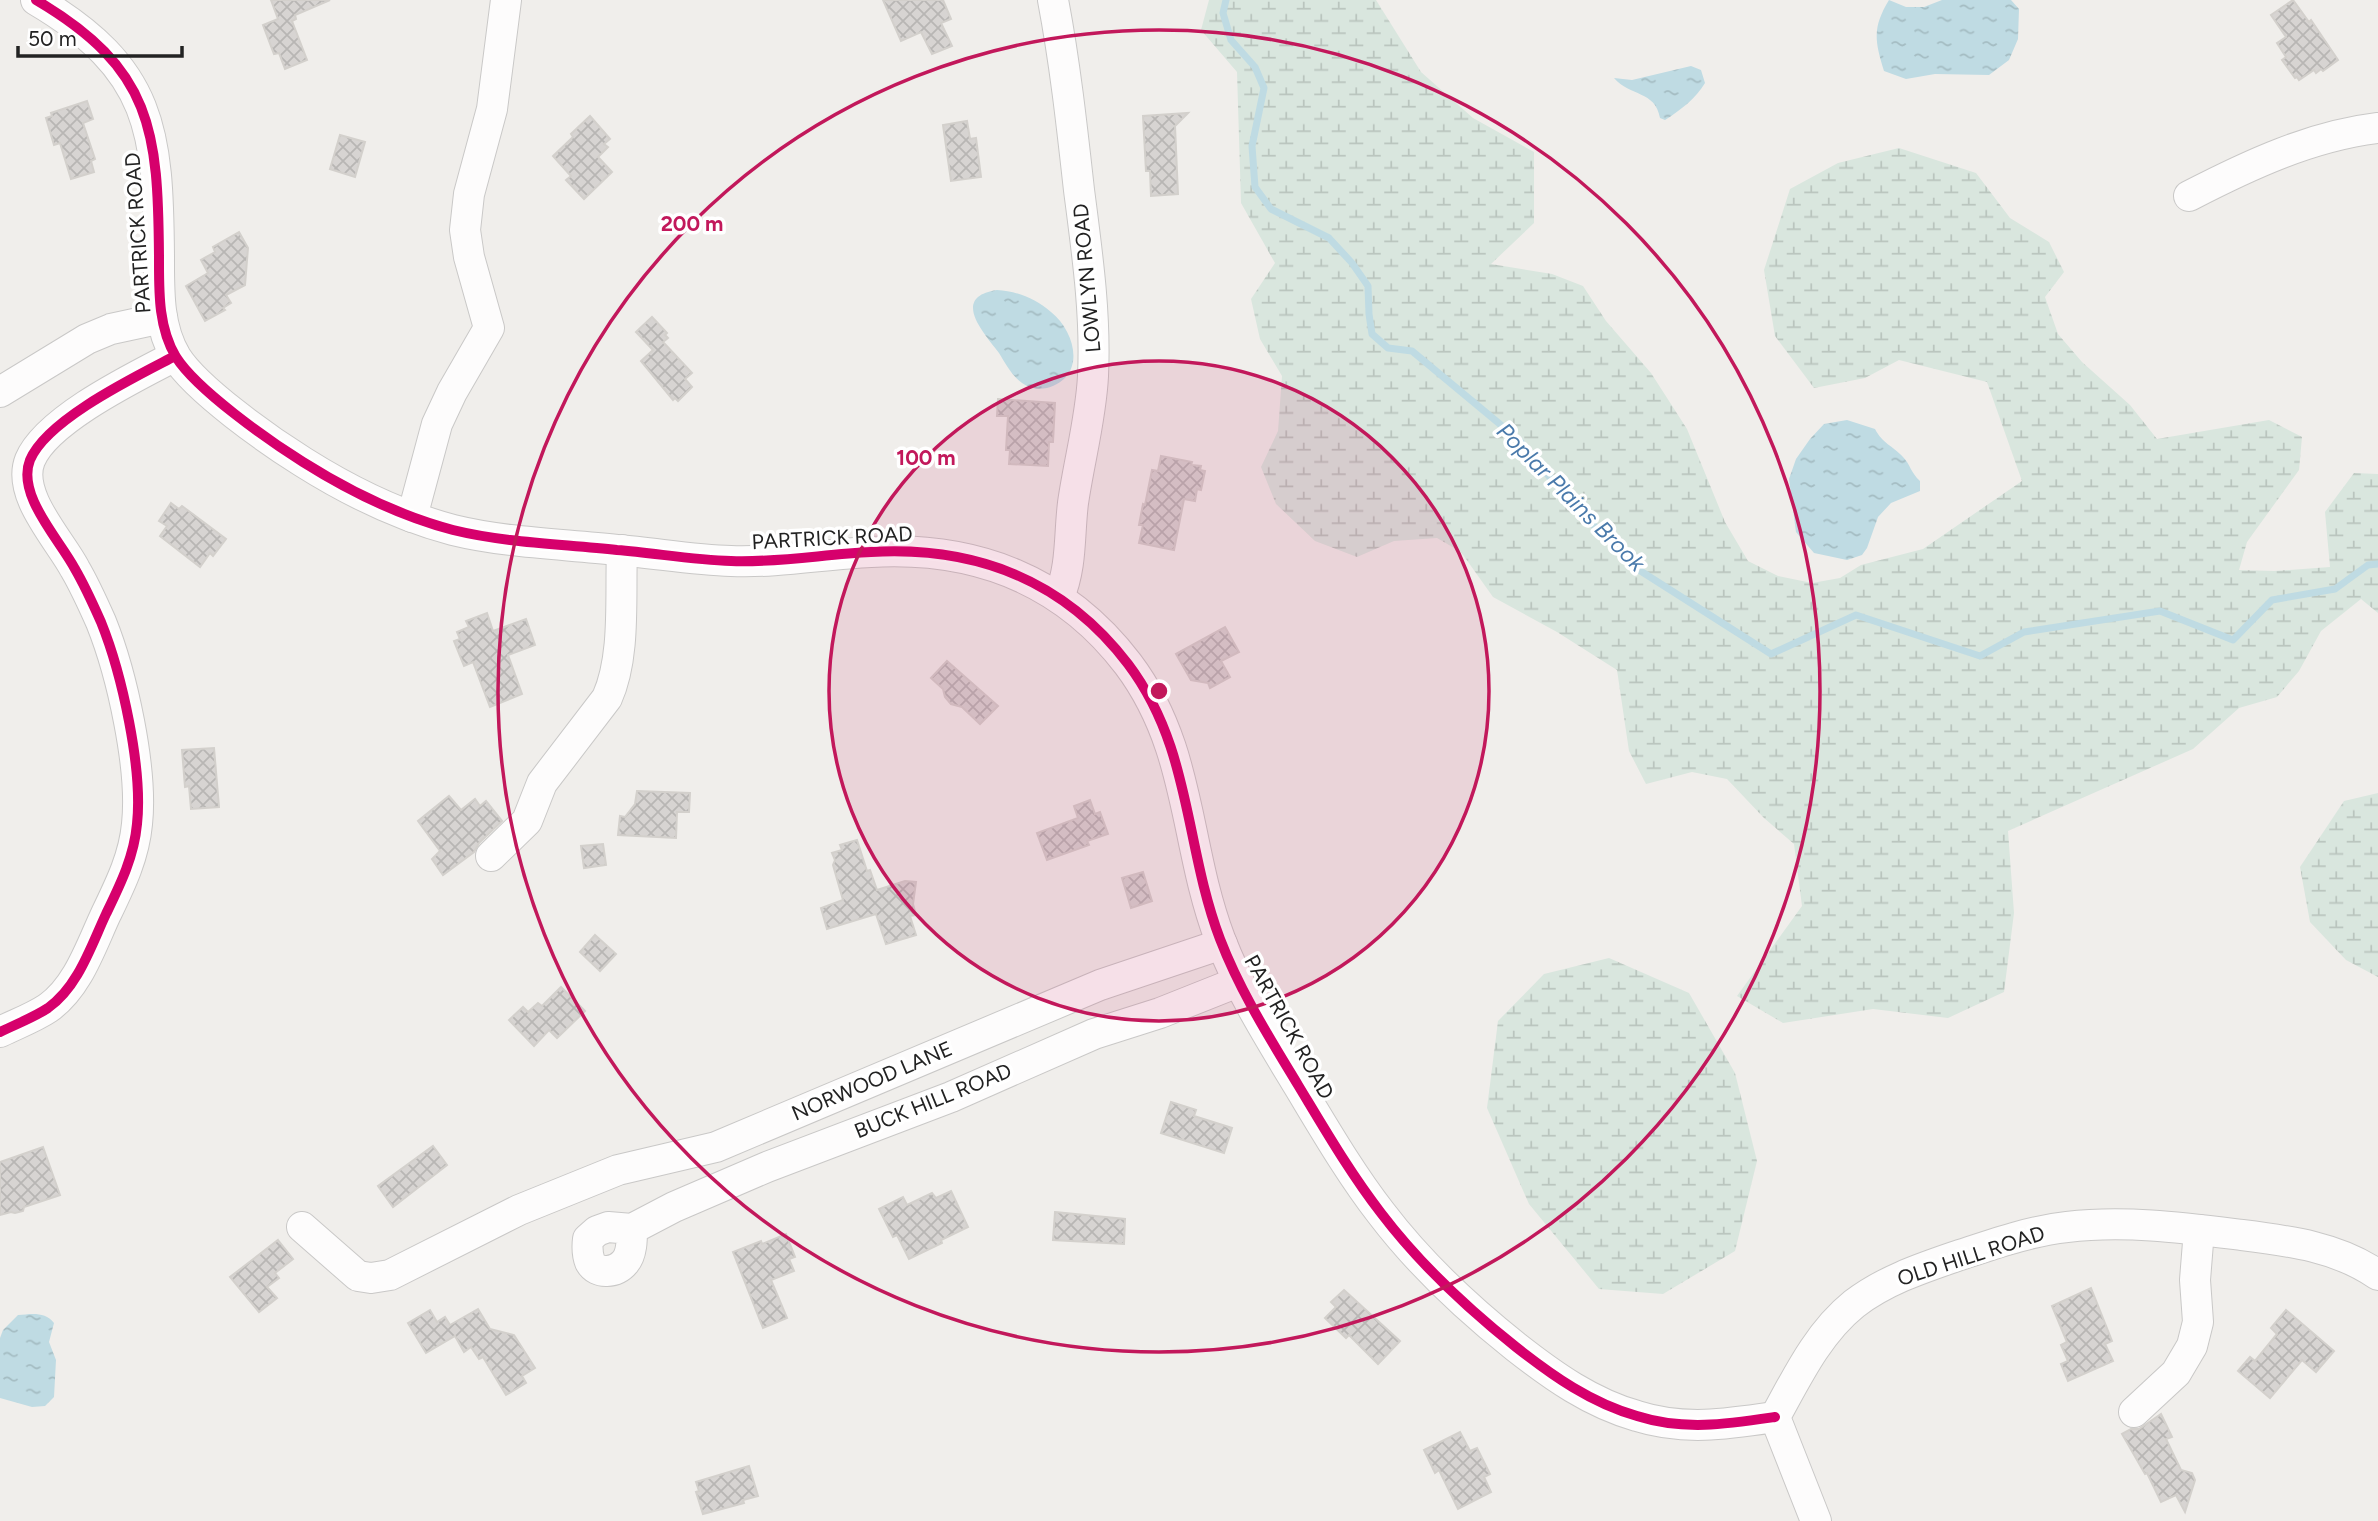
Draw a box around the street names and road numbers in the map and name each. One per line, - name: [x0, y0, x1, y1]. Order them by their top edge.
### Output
- street label: PARTRICK ROAD: [119, 152, 156, 314]
- street label: LOWLYN ROAD: [1068, 202, 1105, 354]
- street label: PARTRICK ROAD: [751, 521, 913, 554]
- street label: PARTRICK ROAD: [1239, 950, 1339, 1103]
- street label: NORWOOD LANE: [788, 1035, 956, 1126]
- street label: BUCK HILL ROAD: [851, 1058, 1015, 1143]
- street label: OLD HILL ROAD: [1894, 1220, 2048, 1291]

